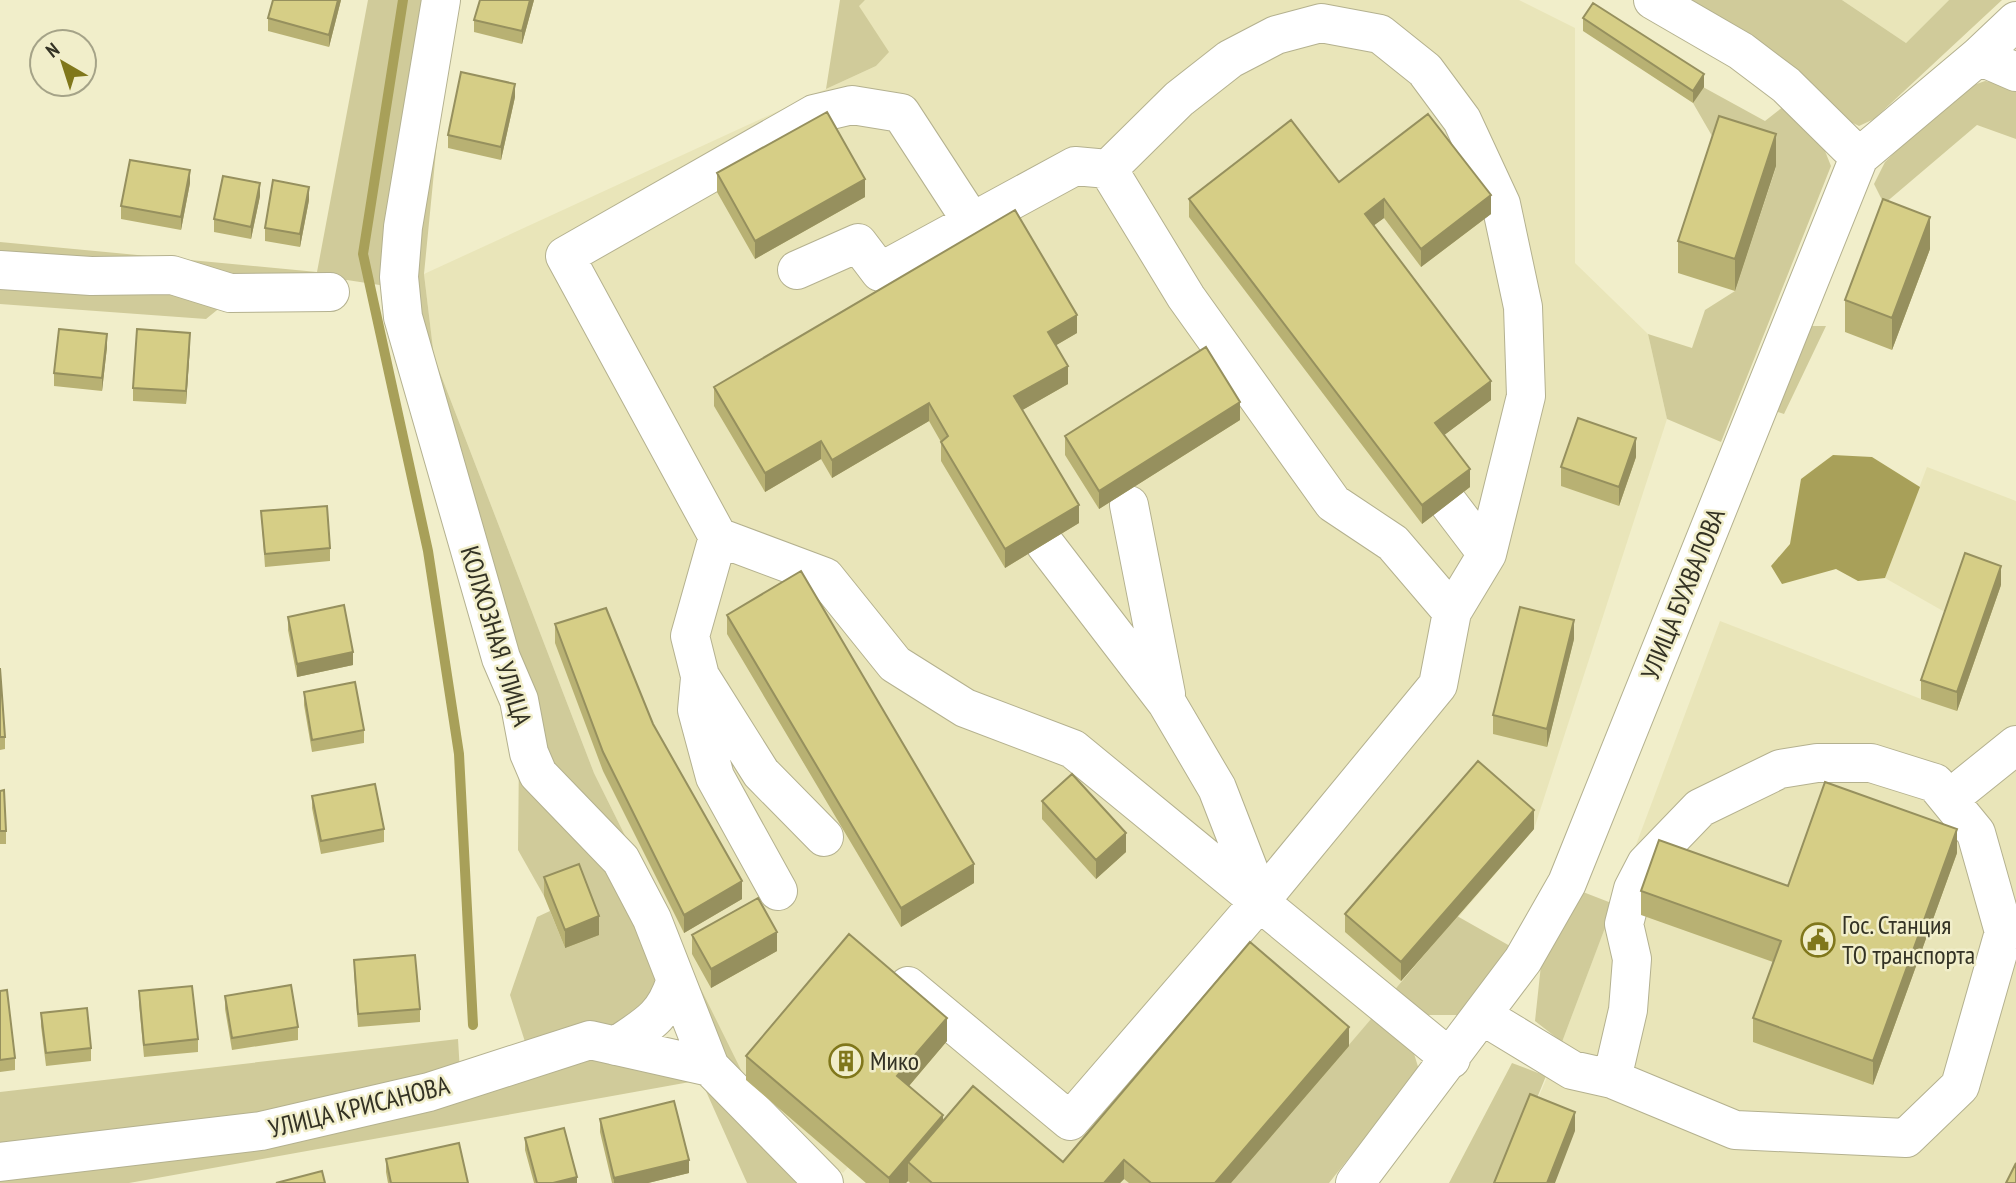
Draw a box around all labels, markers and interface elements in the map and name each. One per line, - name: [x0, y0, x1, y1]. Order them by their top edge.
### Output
- north arrow: [28, 28, 98, 98]
- text: N: [41, 37, 64, 62]
- street label: УЛИЦА БУХВАЛОВА: [1633, 503, 1732, 684]
- street label: КОЛХОЗНАЯ УЛИЦА: [453, 542, 540, 730]
- place label: Гос. Станция ТО транспорта: [1842, 908, 1975, 971]
- public building icon: Гос. Станция ТО транспорта: [1799, 921, 1837, 959]
- building icon: Мико: [827, 1042, 865, 1080]
- place label: Мико: [870, 1044, 919, 1077]
- street label: УЛИЦА КРИСАНОВА: [265, 1068, 453, 1145]

